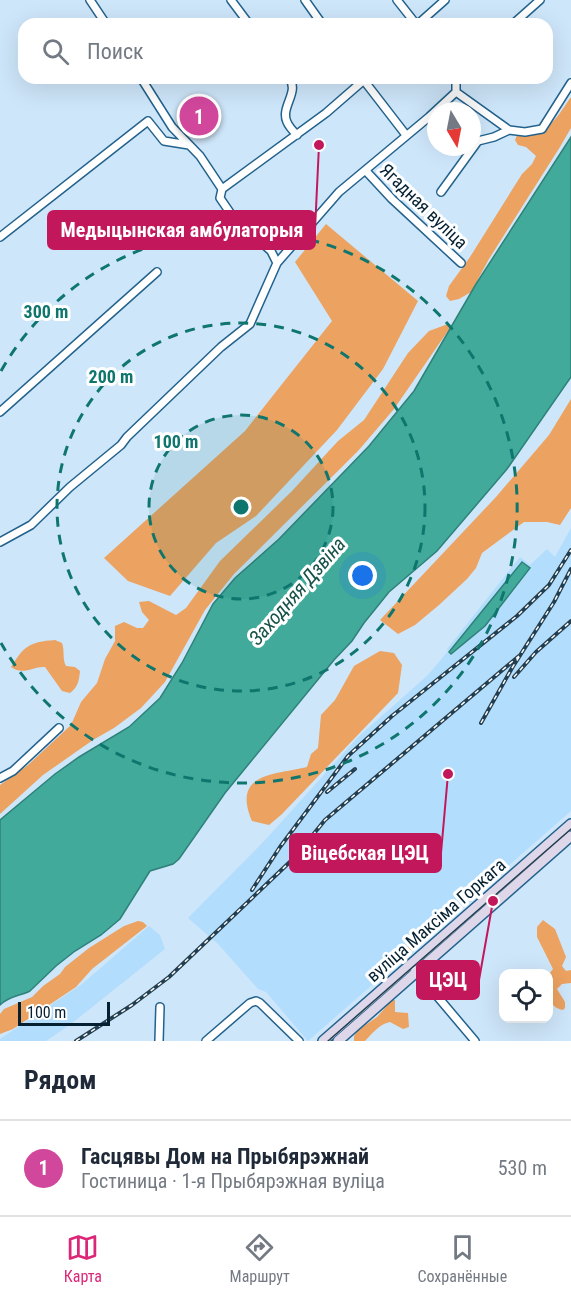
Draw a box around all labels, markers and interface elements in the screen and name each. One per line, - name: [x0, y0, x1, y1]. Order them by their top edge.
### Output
- search box: [18, 18, 553, 84]
- icon: search: [39, 35, 72, 68]
- text: Поиск: [87, 39, 144, 64]
- pin: 1: [180, 94, 218, 138]
- north arrow: [427, 102, 481, 156]
- street label: Ягадная вуліца: [376, 159, 472, 253]
- callout: Медыцынская амбулаторыя: [48, 211, 315, 249]
- text: Медыцынская амбулаторыя: [61, 218, 303, 242]
- text: 300 m: [24, 301, 68, 322]
- text: 200 m: [89, 366, 133, 387]
- text: 100 m: [154, 431, 198, 452]
- centre of rings: [231, 497, 251, 517]
- water label: Заходняя Дзвіна: [244, 532, 350, 650]
- your location: [348, 561, 377, 590]
- callout: Віцебская ЦЭЦ: [290, 834, 441, 872]
- text: Віцебская ЦЭЦ: [301, 841, 429, 865]
- street label: вуліца Максіма Горкага: [362, 854, 510, 986]
- callout: ЦЭЦ: [417, 961, 479, 999]
- text: ЦЭЦ: [429, 968, 467, 992]
- map controls: [499, 969, 553, 1023]
- button: locate: [499, 969, 553, 1023]
- scale bar: [18, 999, 110, 1026]
- text: 100 m: [27, 1003, 66, 1022]
- text: Рядом: [24, 1065, 96, 1095]
- text: Гасцявы Дом на Прыбярэжнай: [81, 1144, 369, 1169]
- text: 1: [38, 1156, 49, 1180]
- text: 530 m: [498, 1156, 547, 1180]
- text: Гостиница · 1-я Прыбярэжная вуліца: [81, 1169, 385, 1193]
- tab: Карта: [64, 1231, 102, 1286]
- tab: Маршрут: [230, 1231, 290, 1286]
- tab: Сохранённые: [417, 1231, 507, 1286]

